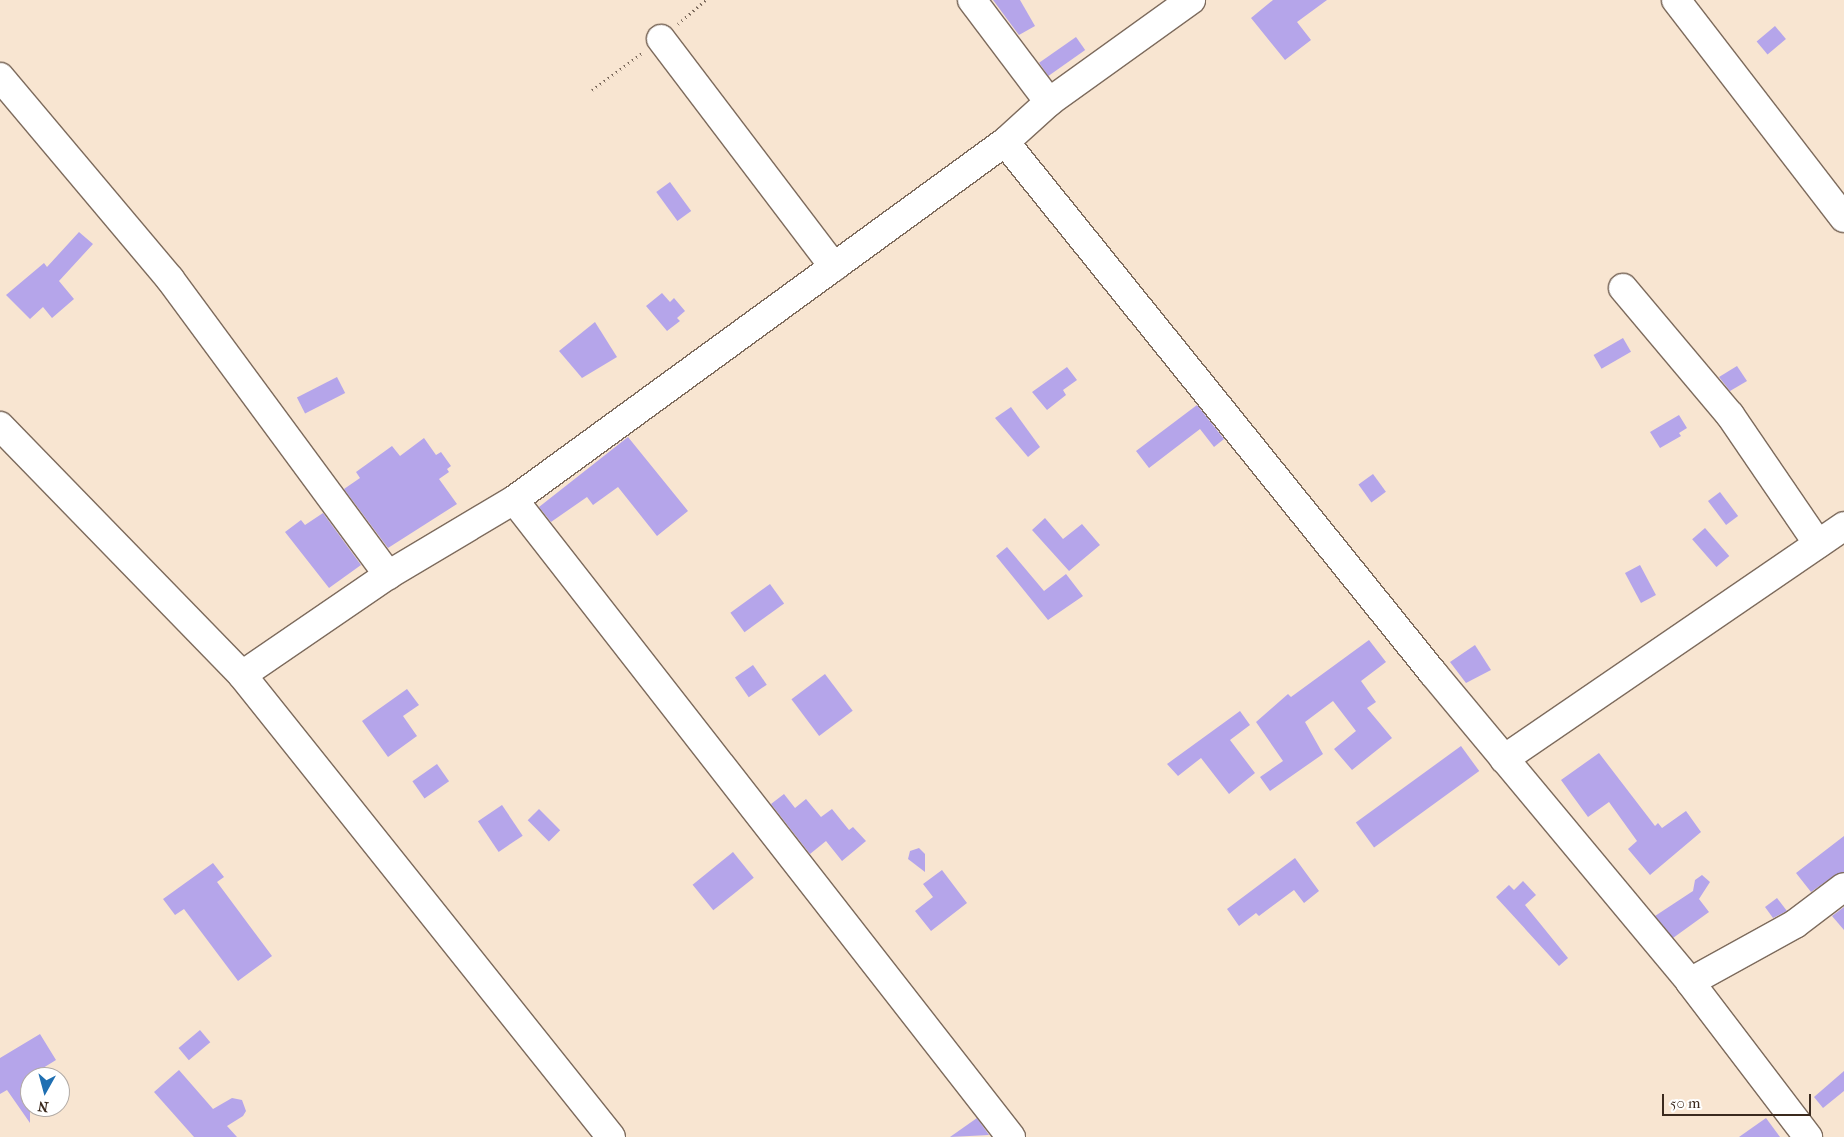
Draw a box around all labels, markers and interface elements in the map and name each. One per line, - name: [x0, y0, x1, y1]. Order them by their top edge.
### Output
- north arrow: [20, 1067, 70, 1117]
- scale bar: [1664, 1084, 1813, 1116]
- text: 50 m: [1670, 1094, 1700, 1112]
- text: N: [37, 1097, 50, 1115]

